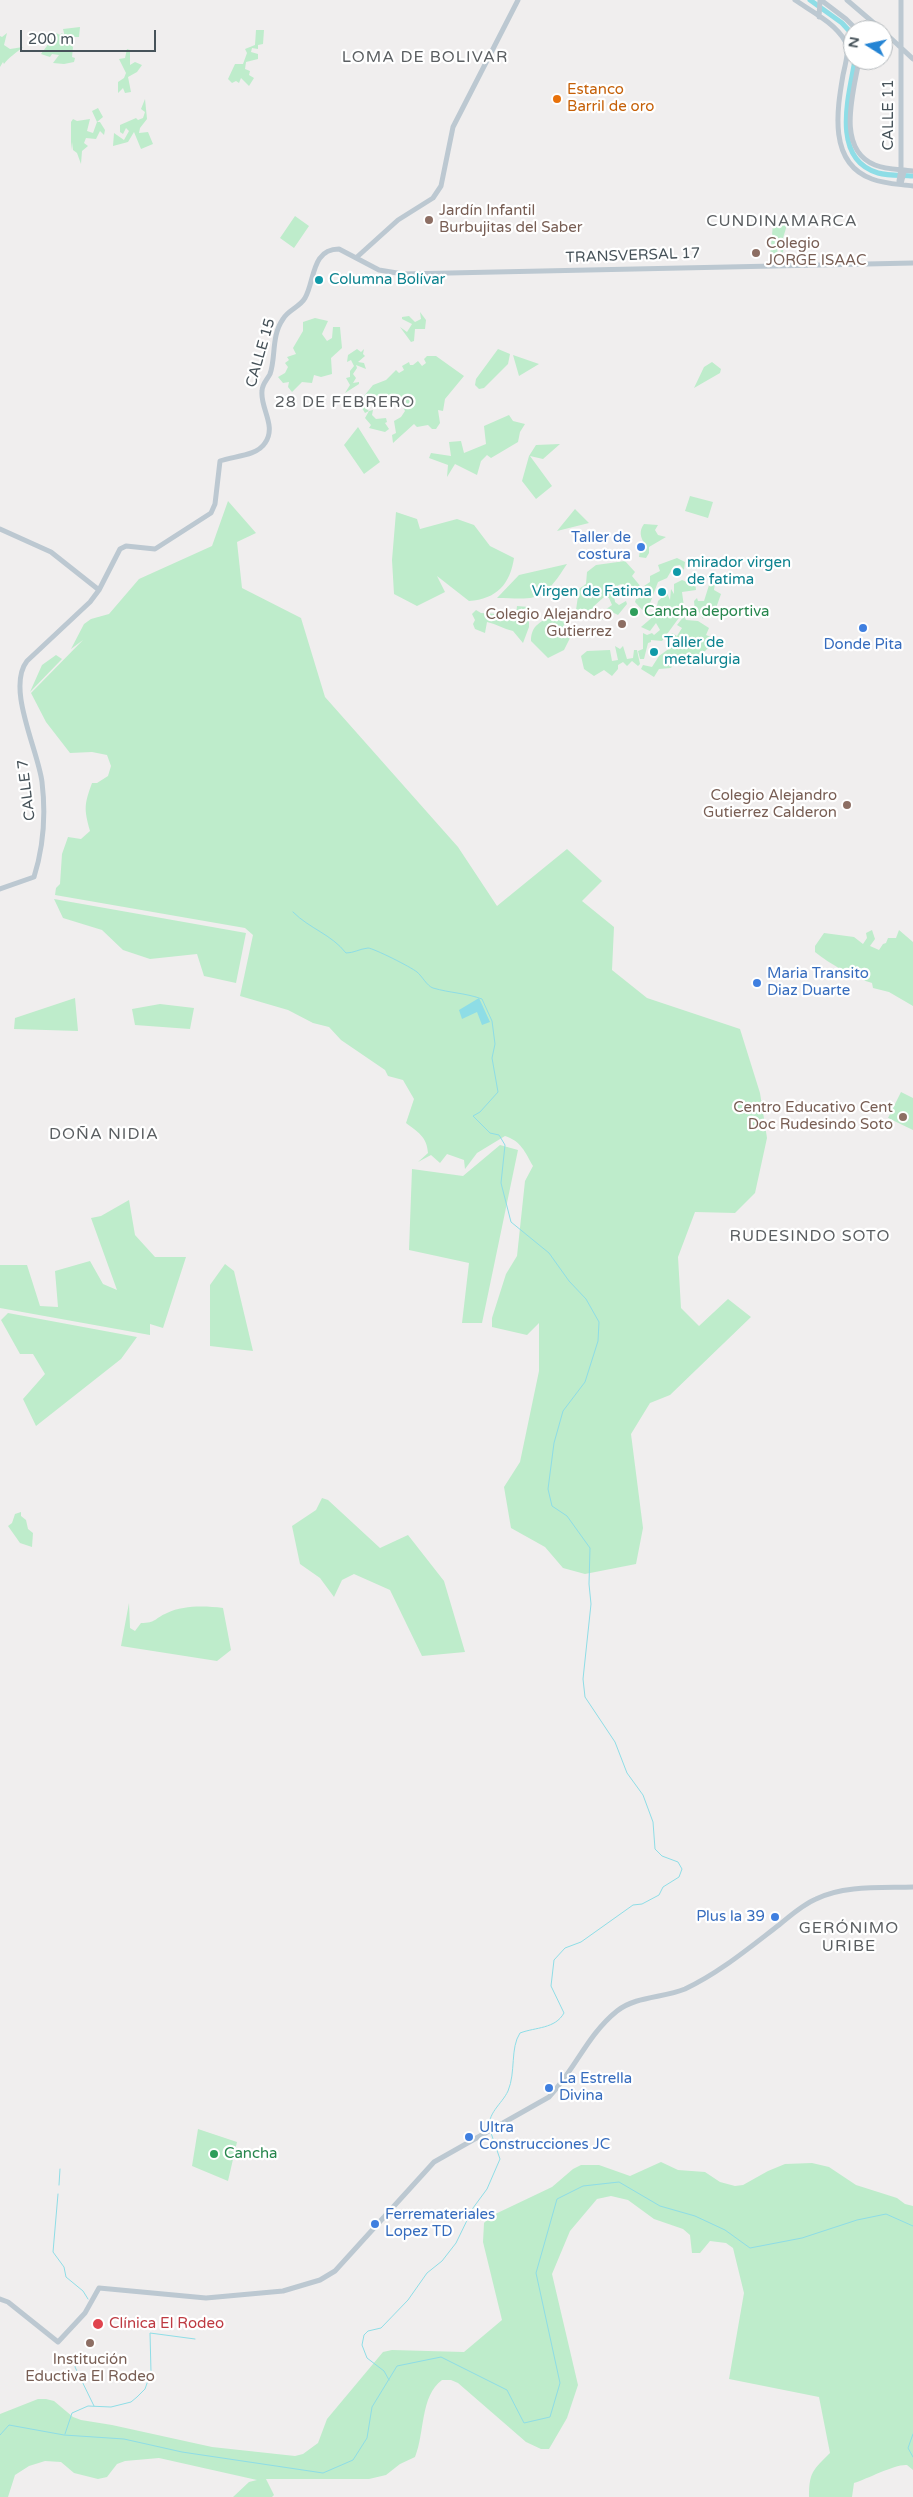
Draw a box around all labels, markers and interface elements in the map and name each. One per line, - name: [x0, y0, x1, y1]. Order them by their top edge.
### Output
- scale bar: [22, 20, 159, 52]
- north arrow: [843, 20, 893, 70]
- text: 200 m: [28, 30, 74, 48]
- text: N: [844, 35, 863, 49]
- district label: LOMA DE BOLIVAR: [340, 48, 510, 68]
- street label: CALLE 11: [880, 79, 898, 151]
- place label: Estanco Barril de oro: [567, 81, 654, 116]
- marker: Estanco Barril de oro: [551, 93, 563, 105]
- place label: Jardín Infantil Burbujitas del Saber: [439, 202, 583, 237]
- district label: CUNDINAMARCA: [705, 212, 859, 232]
- marker: Jardín Infantil Burbujitas del Saber: [423, 214, 435, 226]
- place label: Colegio JORGE ISAAC: [766, 235, 866, 270]
- street label: TRANSVERSAL 17: [565, 245, 701, 267]
- marker: Colegio JORGE ISAAC: [750, 247, 762, 259]
- place label: Columna Bolívar: [329, 271, 445, 289]
- marker: Columna Bolívar: [313, 274, 325, 286]
- street label: CALLE 15: [243, 316, 279, 390]
- district label: 28 DE FEBRERO: [273, 393, 417, 413]
- place label: Taller de costura: [571, 529, 631, 564]
- marker: Taller de costura: [635, 541, 647, 553]
- place label: mirador virgen de fatima: [687, 554, 791, 589]
- marker: mirador virgen de fatima: [671, 566, 683, 578]
- place label: Virgen de Fatima: [532, 583, 652, 601]
- marker: Virgen de Fatima: [656, 586, 668, 598]
- place label: Cancha deportiva: [644, 603, 769, 621]
- place label: Colegio Alejandro Gutierrez: [485, 606, 612, 641]
- marker: Cancha deportiva: [628, 606, 640, 618]
- marker: Colegio Alejandro Gutierrez: [616, 618, 628, 630]
- marker: Donde Pita: [857, 622, 869, 634]
- place label: Taller de metalurgia: [664, 634, 740, 669]
- place label: Donde Pita: [824, 636, 902, 654]
- marker: Taller de metalurgia: [648, 646, 660, 658]
- street label: CALLE 7: [14, 758, 40, 822]
- place label: Colegio Alejandro Gutierrez Calderon: [703, 787, 837, 822]
- marker: Colegio Alejandro Gutierrez Calderon: [841, 799, 853, 811]
- place label: Maria Transito Diaz Duarte: [767, 965, 869, 1000]
- marker: Maria Transito Diaz Duarte: [751, 977, 763, 989]
- place label: Centro Educativo Cent Doc Rudesindo Soto: [733, 1099, 893, 1134]
- marker: Centro Educativo Cent Doc Rudesindo Soto: [897, 1111, 909, 1123]
- district label: DOÑA NIDIA: [48, 1125, 160, 1145]
- district label: RUDESINDO SOTO: [728, 1227, 892, 1247]
- place label: Plus la 39: [696, 1908, 765, 1926]
- marker: Plus la 39: [769, 1911, 781, 1923]
- district label: GERÓNIMO URIBE: [798, 1919, 900, 1957]
- place label: La Estrella Divina: [559, 2070, 632, 2105]
- marker: La Estrella Divina: [543, 2082, 555, 2094]
- place label: Ultra Construcciones JC: [479, 2119, 610, 2154]
- marker: Ultra Construcciones JC: [463, 2131, 475, 2143]
- place label: Cancha: [224, 2145, 278, 2163]
- marker: Cancha: [208, 2148, 220, 2160]
- place label: Ferremateriales Lopez TD: [385, 2206, 495, 2241]
- marker: Ferremateriales Lopez TD: [369, 2218, 381, 2230]
- place label: Clínica El Rodeo: [109, 2315, 224, 2333]
- marker: Clínica El Rodeo: [91, 2317, 105, 2331]
- marker: Institución Eductiva El Rodeo: [84, 2337, 96, 2349]
- place label: Institución Eductiva El Rodeo: [25, 2351, 155, 2386]

